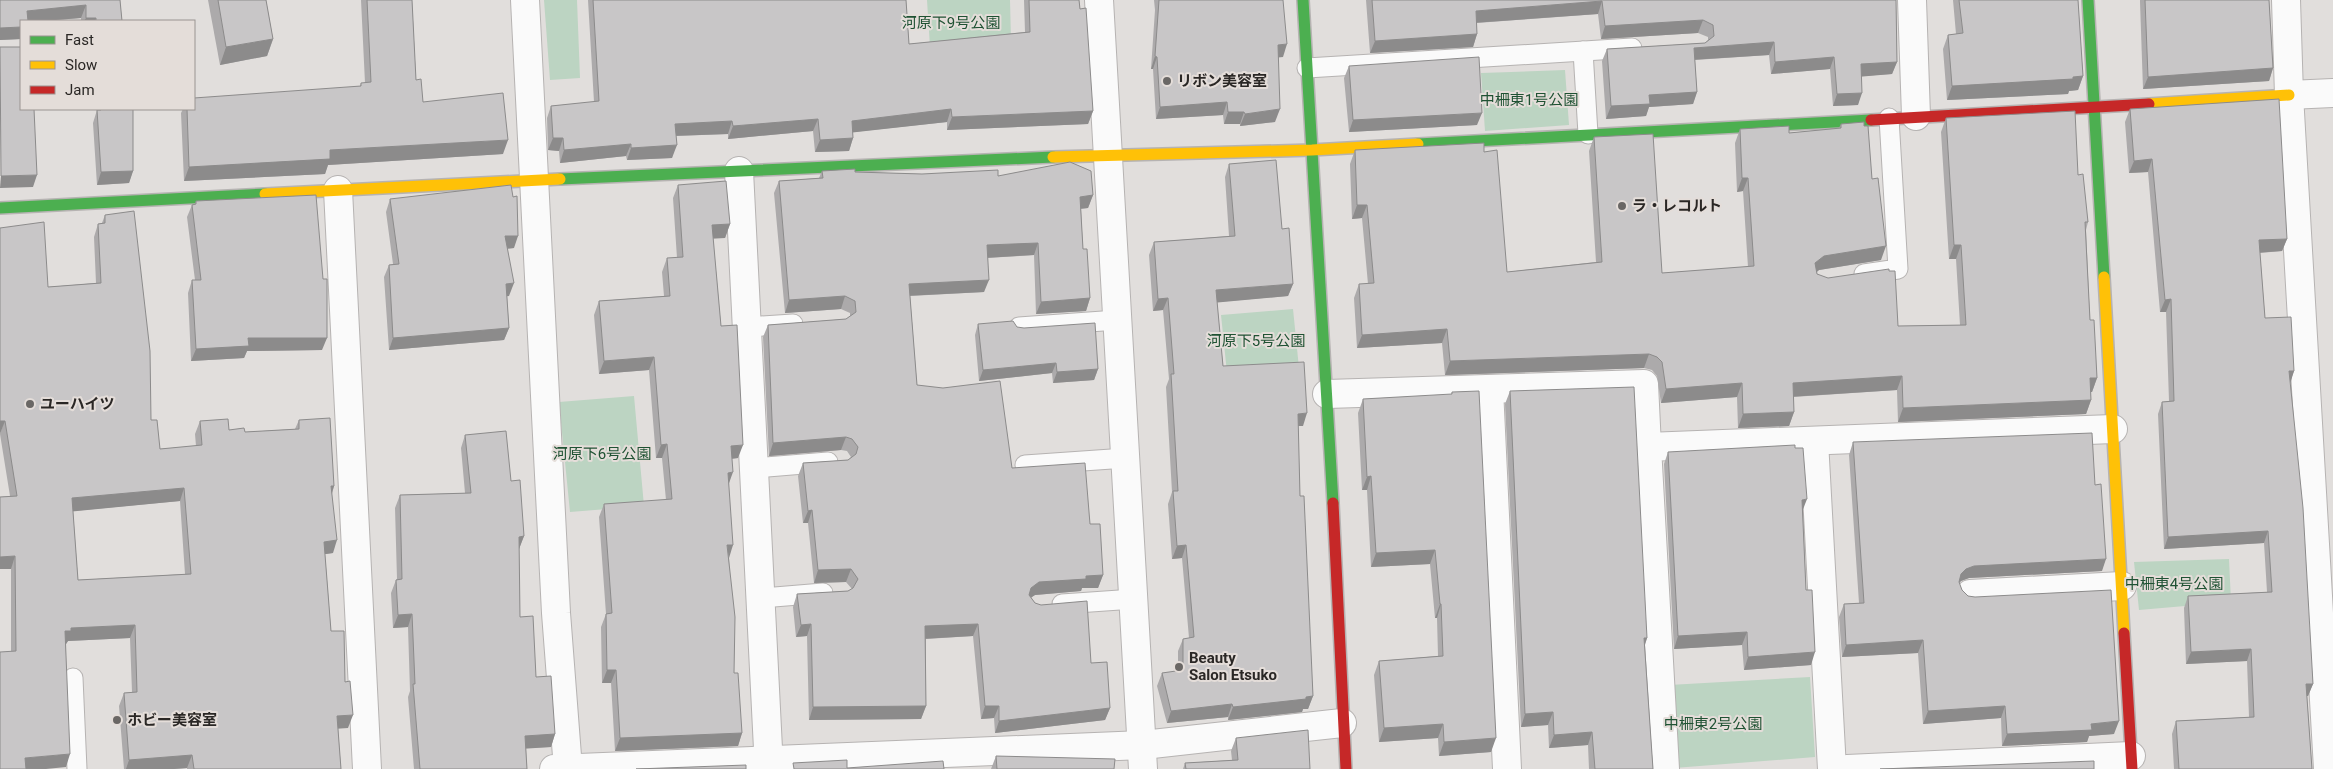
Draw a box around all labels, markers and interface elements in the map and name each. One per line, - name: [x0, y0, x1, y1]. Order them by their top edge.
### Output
- park label: 河原下9号公園: [902, 14, 1000, 32]
- legend: [20, 20, 195, 110]
- text: Fast: [65, 31, 94, 49]
- text: Slow: [65, 56, 97, 74]
- place label: リボン美容室: [1177, 72, 1267, 90]
- marker: リボン美容室: [1161, 75, 1173, 87]
- text: Jam: [65, 81, 95, 99]
- park label: 中柵東1号公園: [1480, 91, 1578, 109]
- place label: ラ・レコルト: [1632, 197, 1722, 215]
- marker: ラ・レコルト: [1616, 200, 1628, 212]
- park label: 河原下5号公園: [1207, 332, 1305, 350]
- place label: ユーハイツ: [40, 395, 114, 413]
- marker: ユーハイツ: [24, 398, 36, 410]
- park label: 河原下6号公園: [553, 445, 651, 463]
- park label: 中柵東4号公園: [2125, 575, 2223, 593]
- place label: Beauty Salon Etsuko: [1189, 649, 1277, 684]
- marker: Beauty Salon Etsuko: [1173, 661, 1185, 673]
- place label: ホビー美容室: [127, 711, 217, 729]
- marker: ホビー美容室: [111, 714, 123, 726]
- park label: 中柵東2号公園: [1664, 715, 1762, 733]

